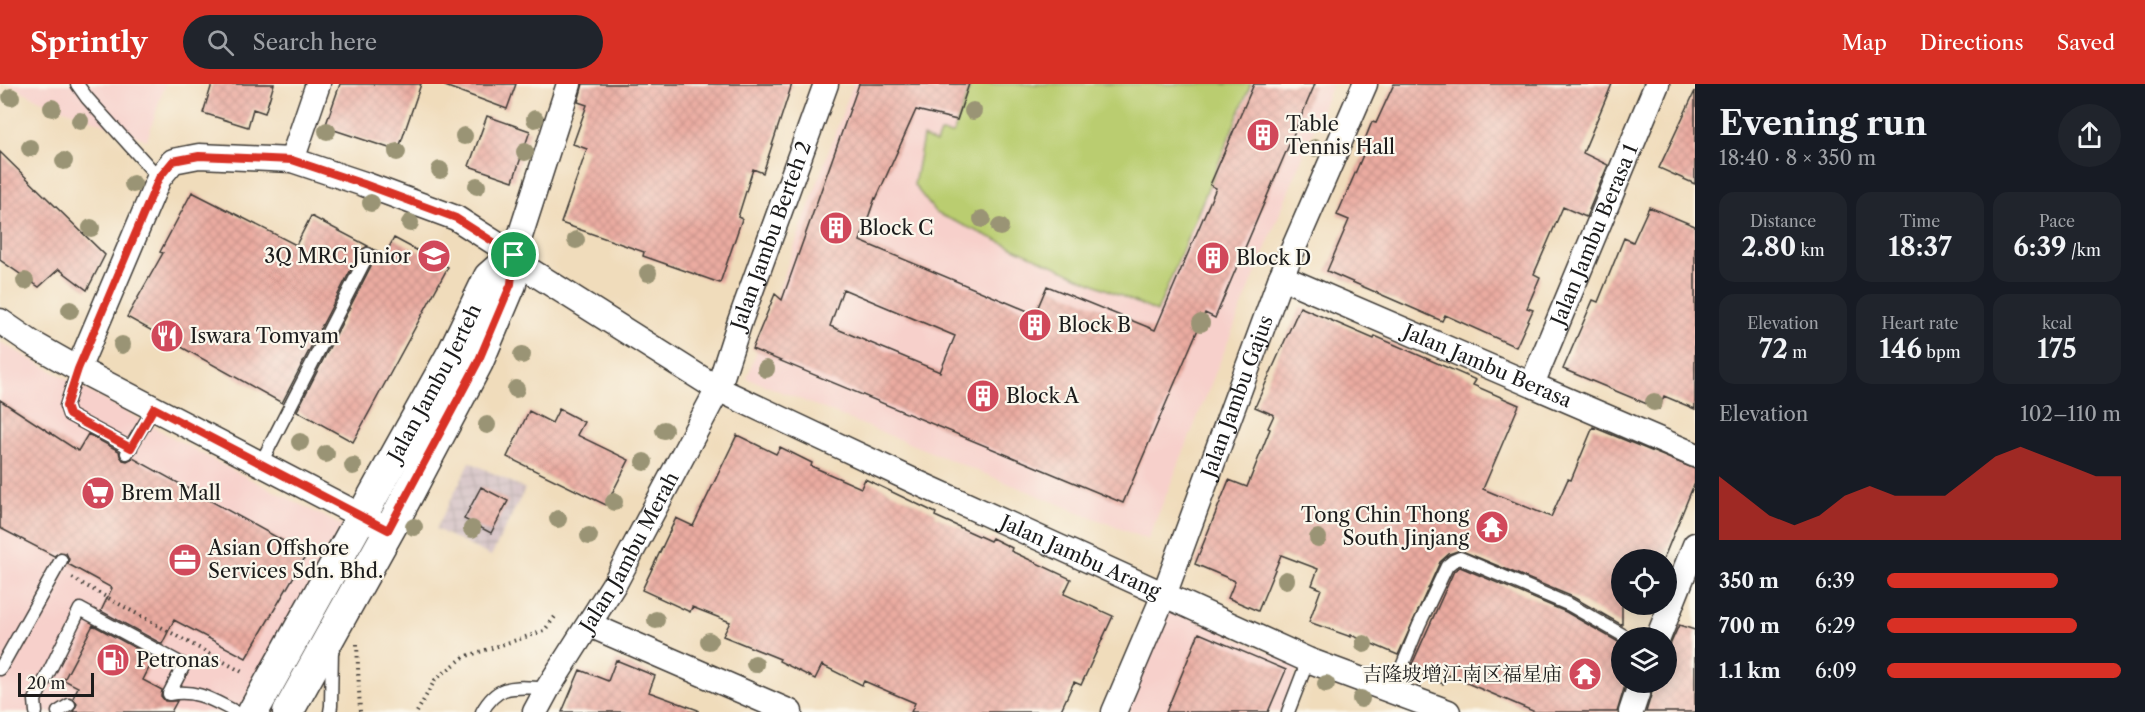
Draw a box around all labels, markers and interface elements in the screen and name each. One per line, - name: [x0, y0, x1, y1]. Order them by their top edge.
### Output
- search box: [183, 15, 603, 69]
- text: Sprintly: [30, 25, 147, 59]
- icon: search: [204, 26, 237, 59]
- text: Search here: [252, 29, 377, 56]
- text: Map: [1842, 30, 1887, 55]
- text: Directions: [1920, 30, 2024, 55]
- text: Saved: [2057, 30, 2115, 55]
- text: Evening run: [1719, 103, 1927, 144]
- button: share: [2058, 104, 2121, 167]
- place label: Table Tennis Hall: [1286, 112, 1395, 159]
- building icon: Table Tennis Hall: [1245, 117, 1281, 153]
- street label: Jalan Jambu Berteh 2: [725, 138, 816, 335]
- street label: Jalan Jambu Berasa 1: [1545, 140, 1643, 332]
- text: 18:40 · 8 × 350 m: [1719, 146, 1876, 170]
- building icon: Block C: [818, 210, 854, 246]
- text: Distance: [1750, 211, 1816, 231]
- text: Time: [1900, 211, 1940, 231]
- text: Pace: [2039, 211, 2075, 231]
- place label: Block C: [859, 216, 933, 240]
- pin: [488, 229, 539, 280]
- text: 2.80: [1741, 231, 1796, 263]
- text: 18:37: [1888, 231, 1952, 263]
- text: 6:39: [2013, 231, 2067, 263]
- school or university icon: 3Q MRC Junior: [416, 238, 452, 274]
- icon: arrive: [497, 238, 530, 271]
- building icon: Block D: [1195, 240, 1231, 276]
- text: km: [1796, 240, 1825, 260]
- text: /km: [2067, 240, 2101, 260]
- place label: 3Q MRC Junior: [264, 244, 412, 268]
- place label: Block D: [1236, 246, 1311, 270]
- street label: Jalan Jambu Jerteh: [381, 300, 486, 468]
- building icon: Block B: [1017, 307, 1053, 343]
- street label: Jalan Jambu Gajus: [1195, 312, 1278, 483]
- place label: Block B: [1058, 313, 1131, 337]
- text: Elevation: [1747, 313, 1819, 333]
- text: Heart rate: [1881, 313, 1959, 333]
- text: kcal: [2042, 313, 2072, 333]
- restaurant icon: Iswara Tomyam: [149, 318, 185, 354]
- street label: Jalan Jambu Berasa: [1397, 318, 1576, 413]
- place label: Iswara Tomyam: [190, 324, 340, 348]
- text: 72: [1759, 333, 1788, 365]
- text: 146: [1879, 333, 1922, 365]
- text: 175: [2037, 333, 2077, 365]
- text: m: [1788, 342, 1807, 362]
- text: bpm: [1922, 342, 1961, 362]
- building icon: Block A: [965, 378, 1001, 414]
- place label: Block A: [1006, 384, 1080, 408]
- text: Elevation: [1719, 402, 1808, 426]
- text: 102–110 m: [2020, 402, 2121, 426]
- street label: Jalan Jambu Merah: [573, 467, 684, 639]
- supermarket icon: Brem Mall: [80, 475, 116, 511]
- place label: Brem Mall: [121, 481, 221, 505]
- place label: Tong Chin Thong South Jinjang: [1301, 503, 1469, 550]
- street label: Jalan Jambu Arang: [994, 509, 1165, 604]
- temple icon: Tong Chin Thong South Jinjang: [1474, 509, 1510, 545]
- place label: Asian Offshore Services Sdn. Bhd.: [207, 536, 383, 583]
- office icon: Asian Offshore Services Sdn. Bhd.: [167, 542, 203, 578]
- map controls: [1611, 549, 1677, 693]
- button: locate: [1611, 549, 1677, 615]
- text: 350 m: [1719, 569, 1779, 593]
- text: 6:39: [1815, 569, 1855, 593]
- text: 700 m: [1719, 614, 1780, 638]
- text: 6:29: [1815, 614, 1856, 638]
- button: layers: [1611, 627, 1677, 693]
- fuel station icon: Petronas: [95, 642, 131, 678]
- place label: Petronas: [136, 648, 219, 672]
- temple icon: 吉隆坡增江南区福星庙: [1567, 656, 1603, 692]
- text: 1.1 km: [1719, 659, 1781, 683]
- text: 6:09: [1815, 659, 1857, 683]
- place label: 吉隆坡增江南区福星庙: [1362, 662, 1562, 686]
- scale bar: [18, 670, 94, 698]
- text: 20 m: [27, 673, 66, 693]

